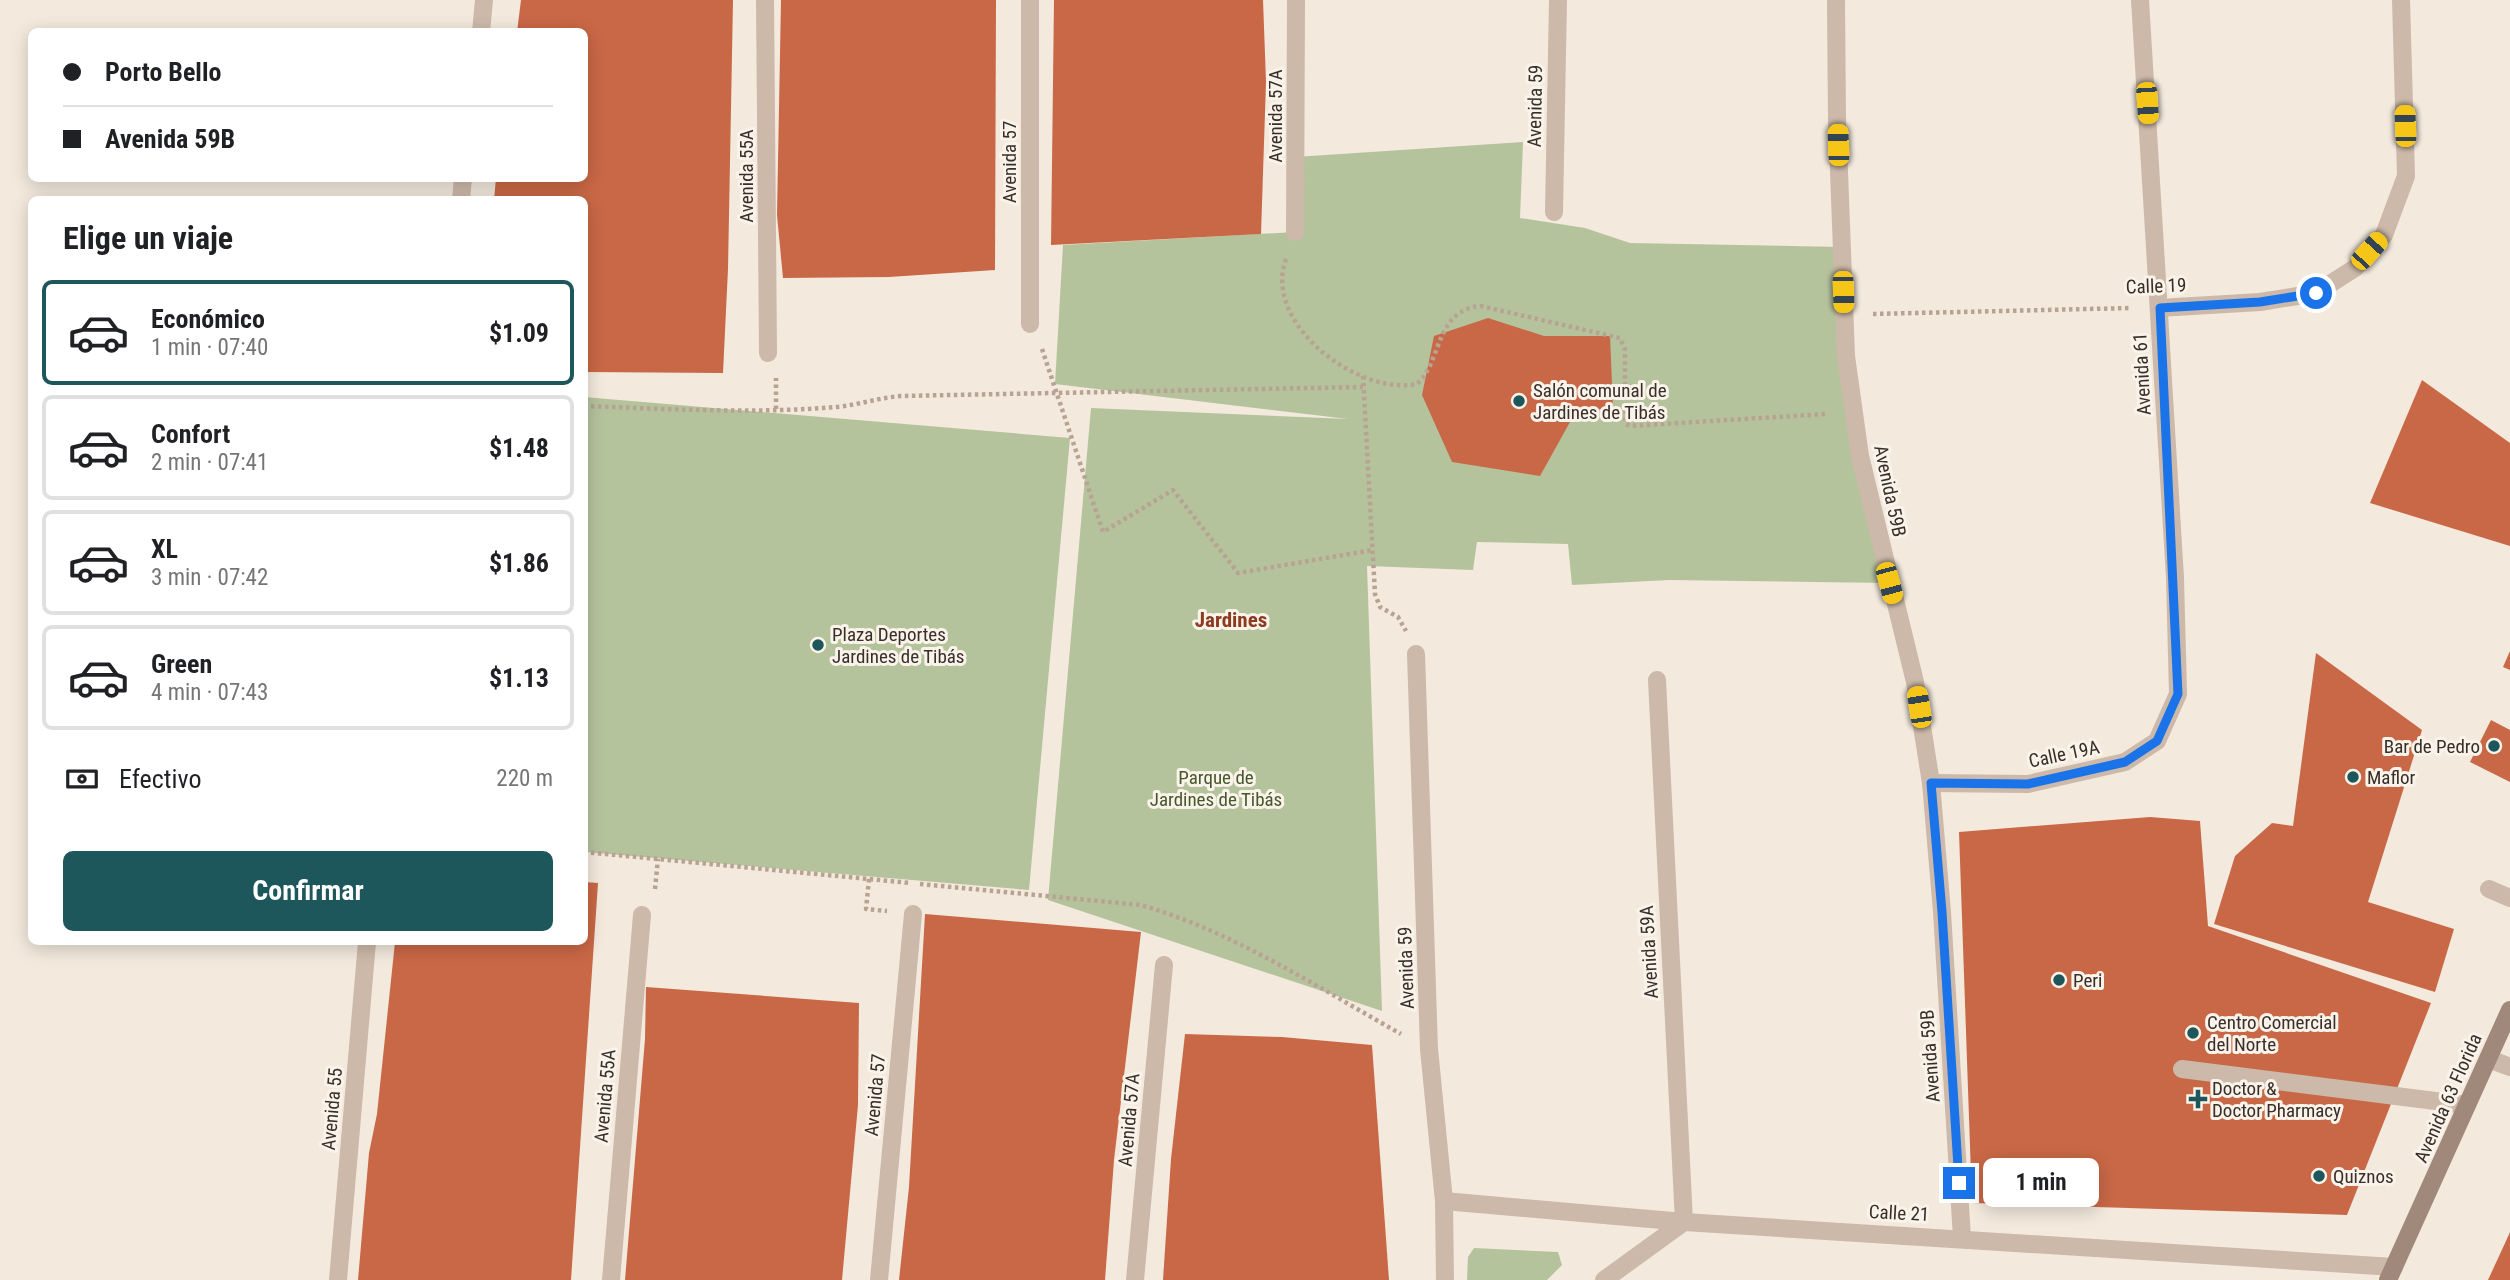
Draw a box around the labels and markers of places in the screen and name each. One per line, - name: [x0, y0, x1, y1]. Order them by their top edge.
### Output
- place label: Salón comunal de Jardines de Tibás: [1533, 379, 1667, 424]
- marker: Salón comunal de Jardines de Tibás: [1511, 393, 1527, 409]
- place label: Plaza Deportes Jardines de Tibás: [832, 623, 965, 668]
- marker: Plaza Deportes Jardines de Tibás: [810, 637, 826, 653]
- place label: Bar de Pedro: [2384, 735, 2480, 758]
- marker: Bar de Pedro: [2486, 738, 2502, 754]
- place label: Maflor: [2367, 766, 2416, 789]
- marker: Maflor: [2345, 769, 2361, 785]
- place label: Peri: [2073, 969, 2102, 992]
- marker: Peri: [2051, 972, 2067, 988]
- place label: Centro Comercial del Norte: [2207, 1011, 2337, 1056]
- marker: Centro Comercial del Norte: [2185, 1025, 2201, 1041]
- place label: Doctor & Doctor Pharmacy: [2212, 1077, 2341, 1122]
- marker: Doctor & Doctor Pharmacy: [2190, 1091, 2206, 1107]
- place label: Quiznos: [2333, 1165, 2394, 1188]
- marker: Quiznos: [2311, 1168, 2327, 1184]

